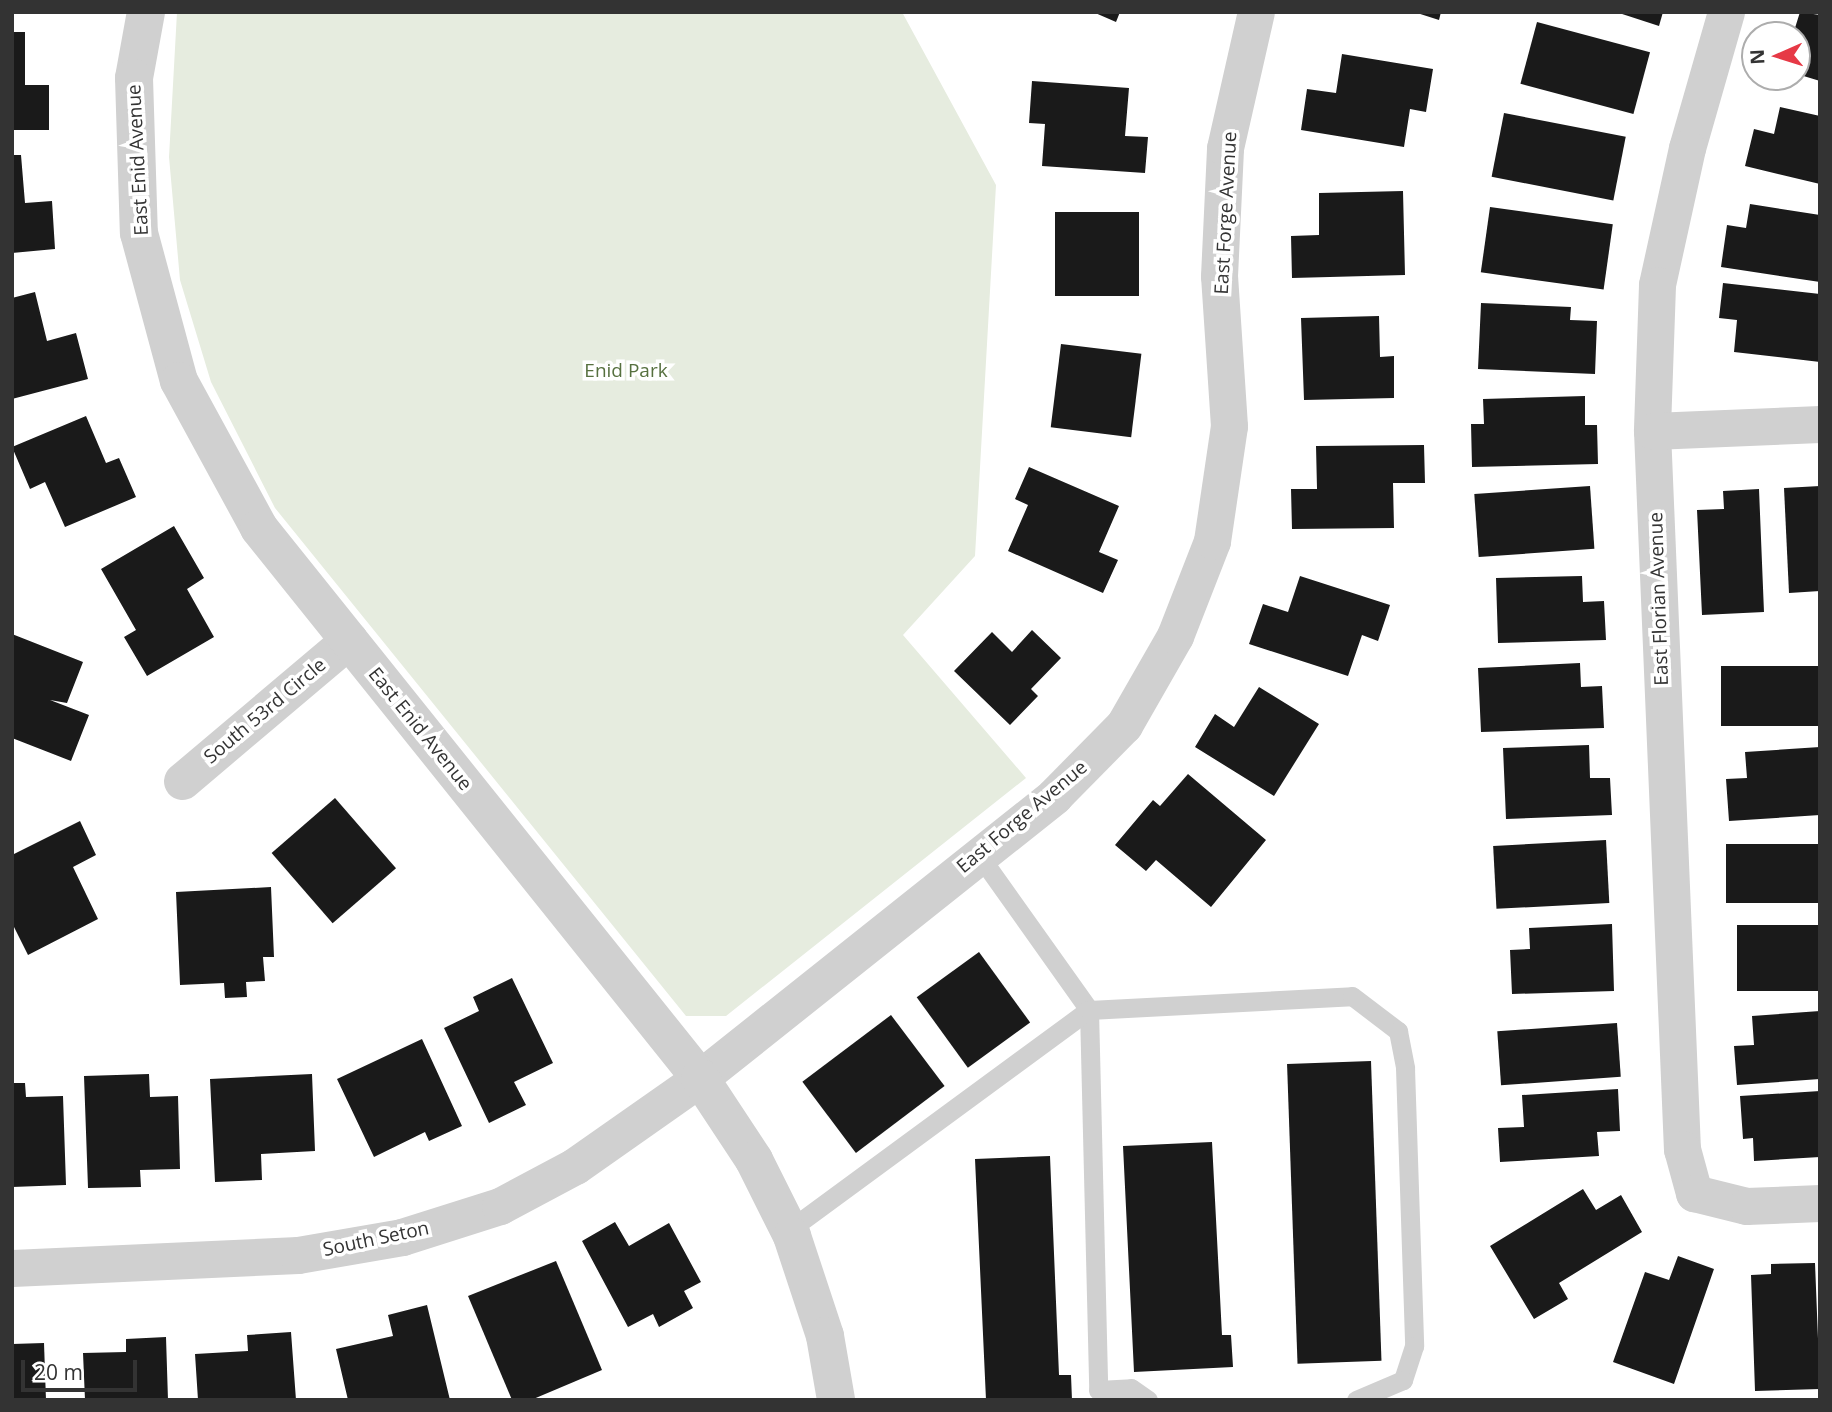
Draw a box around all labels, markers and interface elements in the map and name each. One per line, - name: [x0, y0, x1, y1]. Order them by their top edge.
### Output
- north arrow: [1741, 21, 1811, 91]
- text: N: [1744, 49, 1770, 65]
- street label: East Enid Avenue: [123, 84, 153, 236]
- street label: East Forge Avenue: [1210, 131, 1242, 295]
- park label: Enid Park: [584, 360, 668, 382]
- street label: East Florian Avenue: [1645, 512, 1673, 686]
- street label: South 53rd Circle: [199, 653, 331, 769]
- street label: East Enid Avenue: [363, 663, 477, 795]
- street label: East Forge Avenue: [952, 756, 1092, 878]
- street label: South Seton: [321, 1217, 431, 1261]
- scale bar: [24, 1346, 140, 1390]
- text: 20 m: [34, 1358, 83, 1386]

